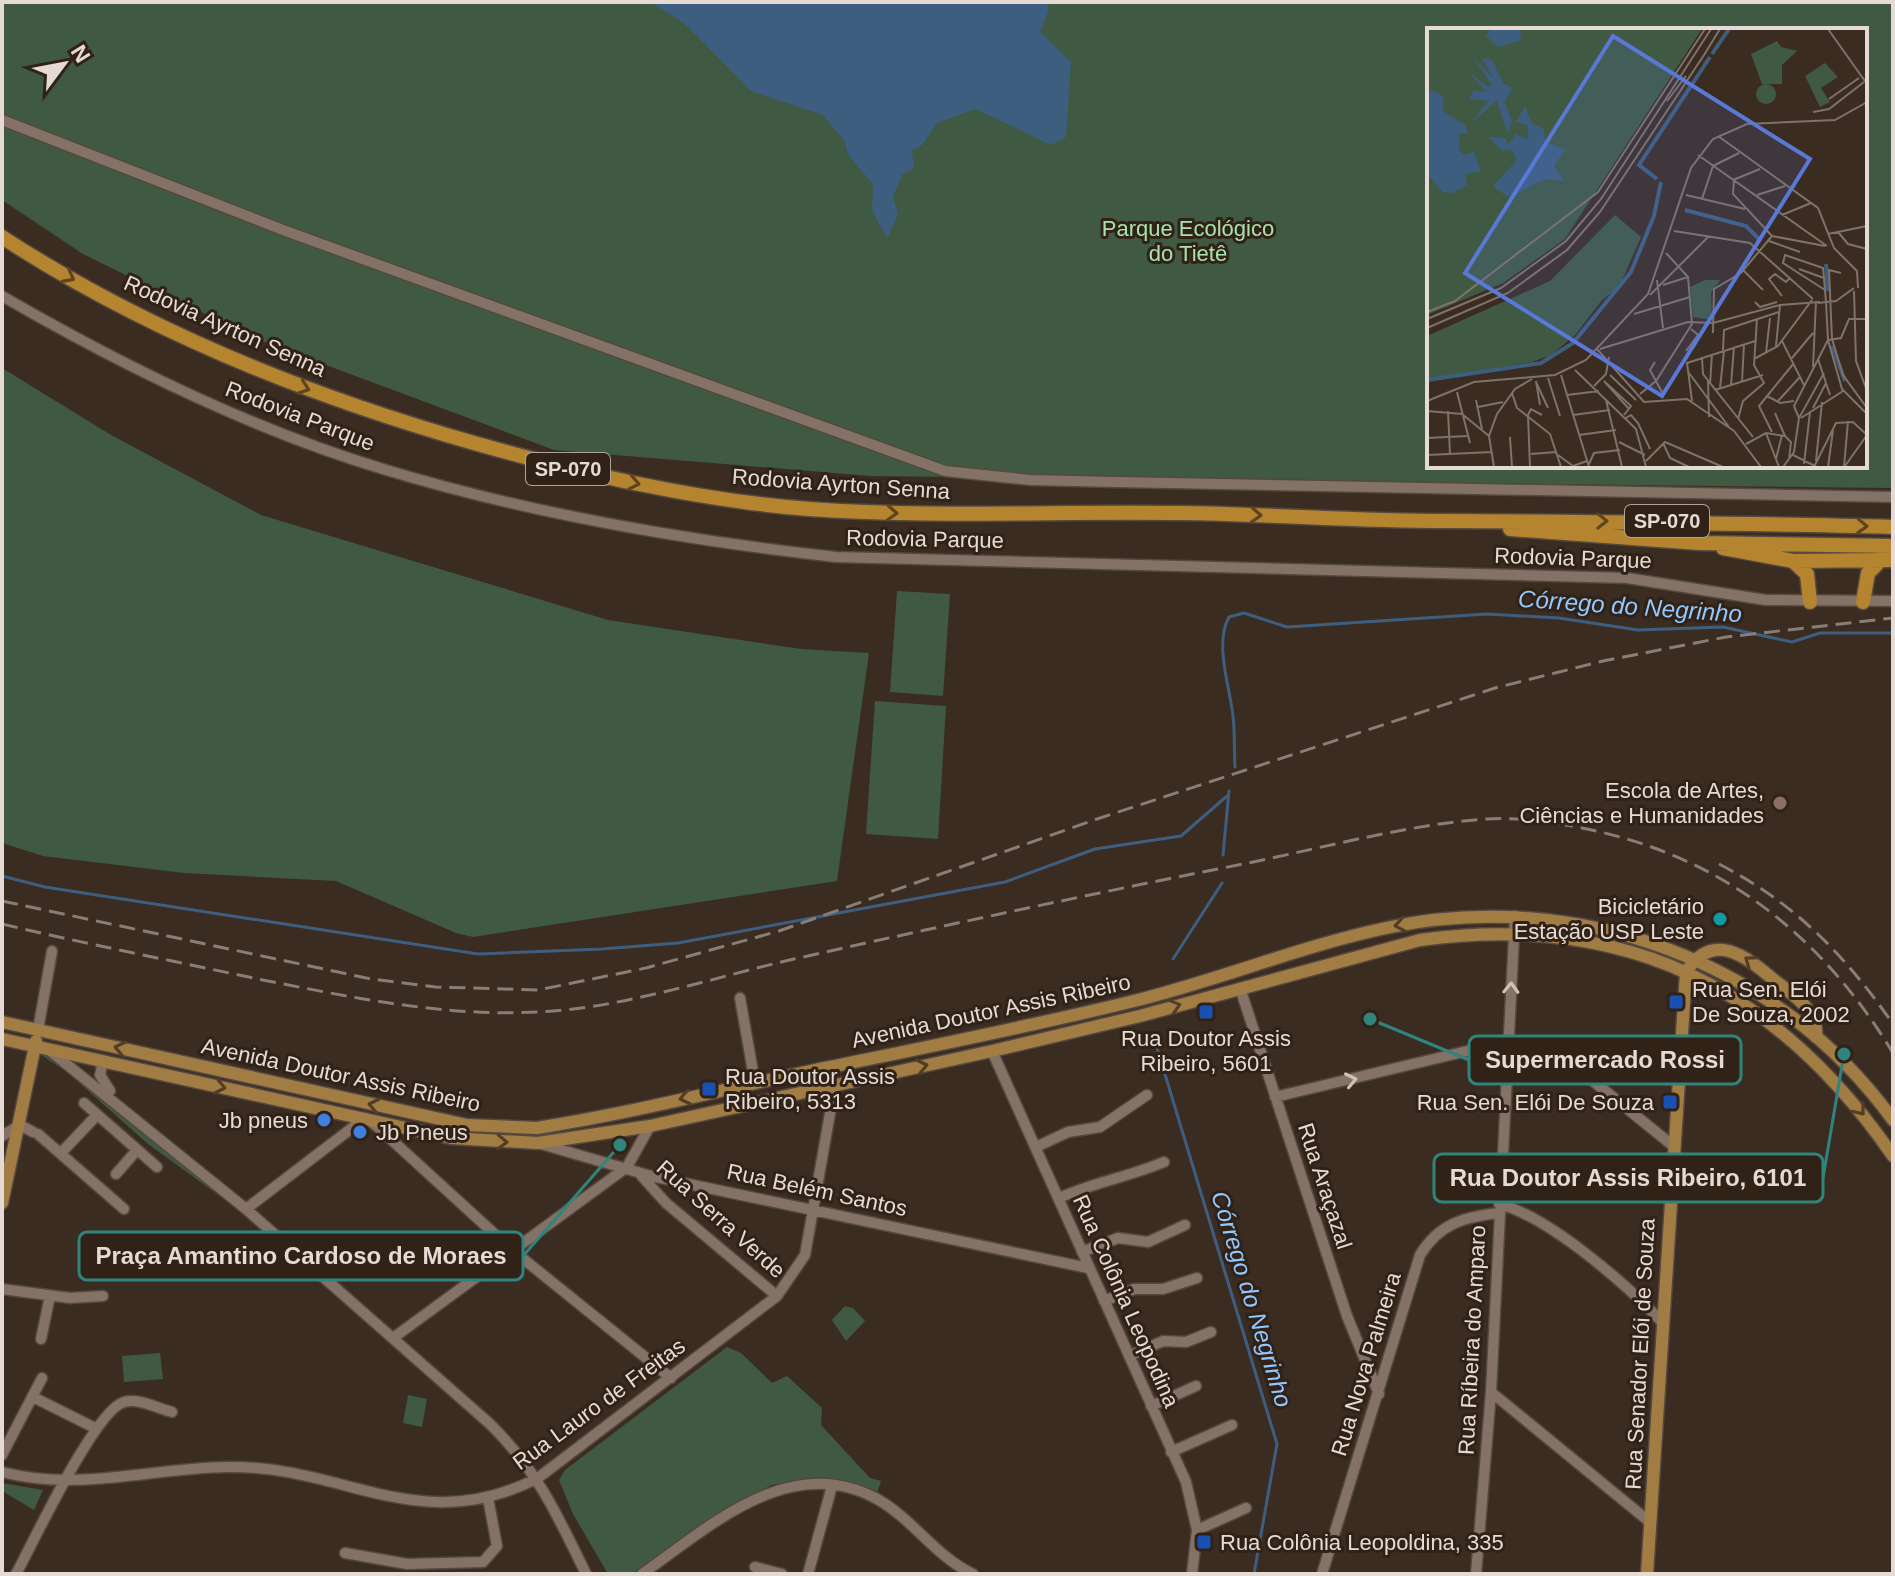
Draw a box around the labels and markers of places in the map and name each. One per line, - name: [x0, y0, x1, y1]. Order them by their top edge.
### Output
- place label: Escola de Artes, Ciências e Humanidades: [1519, 778, 1764, 828]
- marker: Escola de Artes, Ciências e Humanidades: [1771, 794, 1789, 812]
- place label: Bicicletário Estação USP Leste: [1514, 894, 1704, 944]
- marker: Bicicletário Estação USP Leste: [1711, 910, 1729, 928]
- place label: Rua Sen. Elói De Souza, 2002: [1692, 977, 1850, 1027]
- marker: Rua Sen. Elói De Souza, 2002: [1667, 993, 1685, 1011]
- marker: Rua Doutor Assis Ribeiro, 5601: [1197, 1003, 1215, 1021]
- place label: Rua Doutor Assis Ribeiro, 5601: [1121, 1026, 1291, 1076]
- callout: Supermercado Rossi: [1469, 1036, 1741, 1084]
- place label: Rua Doutor Assis Ribeiro, 5313: [725, 1064, 895, 1114]
- marker: Rua Doutor Assis Ribeiro, 5313: [700, 1080, 718, 1098]
- place label: Rua Sen. Elói De Souza: [1417, 1090, 1655, 1115]
- marker: Rua Sen. Elói De Souza: [1661, 1093, 1679, 1111]
- place label: Jb pneus: [219, 1108, 308, 1133]
- marker: Jb pneus: [315, 1111, 333, 1129]
- place label: Jb Pneus: [376, 1120, 468, 1145]
- marker: Jb Pneus: [351, 1123, 369, 1141]
- callout: Rua Doutor Assis Ribeiro, 6101: [1434, 1154, 1823, 1202]
- callout: Praça Amantino Cardoso de Moraes: [79, 1232, 523, 1280]
- place label: Rua Colônia Leopoldina, 335: [1220, 1530, 1504, 1555]
- marker: Rua Colônia Leopoldina, 335: [1195, 1533, 1213, 1551]

